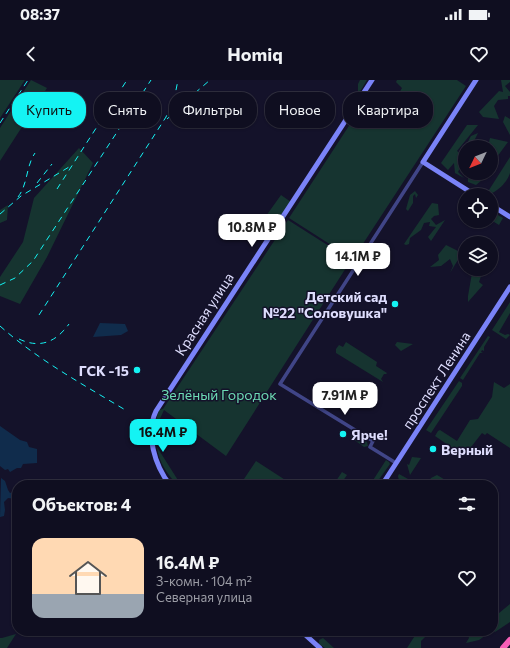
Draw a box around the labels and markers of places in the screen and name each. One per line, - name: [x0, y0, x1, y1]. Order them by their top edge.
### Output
- pin: 10.8M ₽: [215, 214, 289, 248]
- pin: 14.1M ₽: [321, 243, 395, 277]
- place label: Детский сад №22 "Соловушка": [263, 288, 387, 321]
- marker: Детский сад №22 "Соловушка": [390, 299, 400, 309]
- place label: ГСК -15: [79, 362, 129, 379]
- marker: ГСК -15: [132, 365, 142, 375]
- pin: 7.91M ₽: [308, 382, 382, 416]
- pin: 16.4M ₽: [126, 419, 200, 453]
- place label: Ярче!: [351, 426, 388, 443]
- marker: Ярче!: [338, 429, 348, 439]
- place label: Верный: [441, 441, 493, 458]
- marker: Верный: [428, 444, 438, 454]

